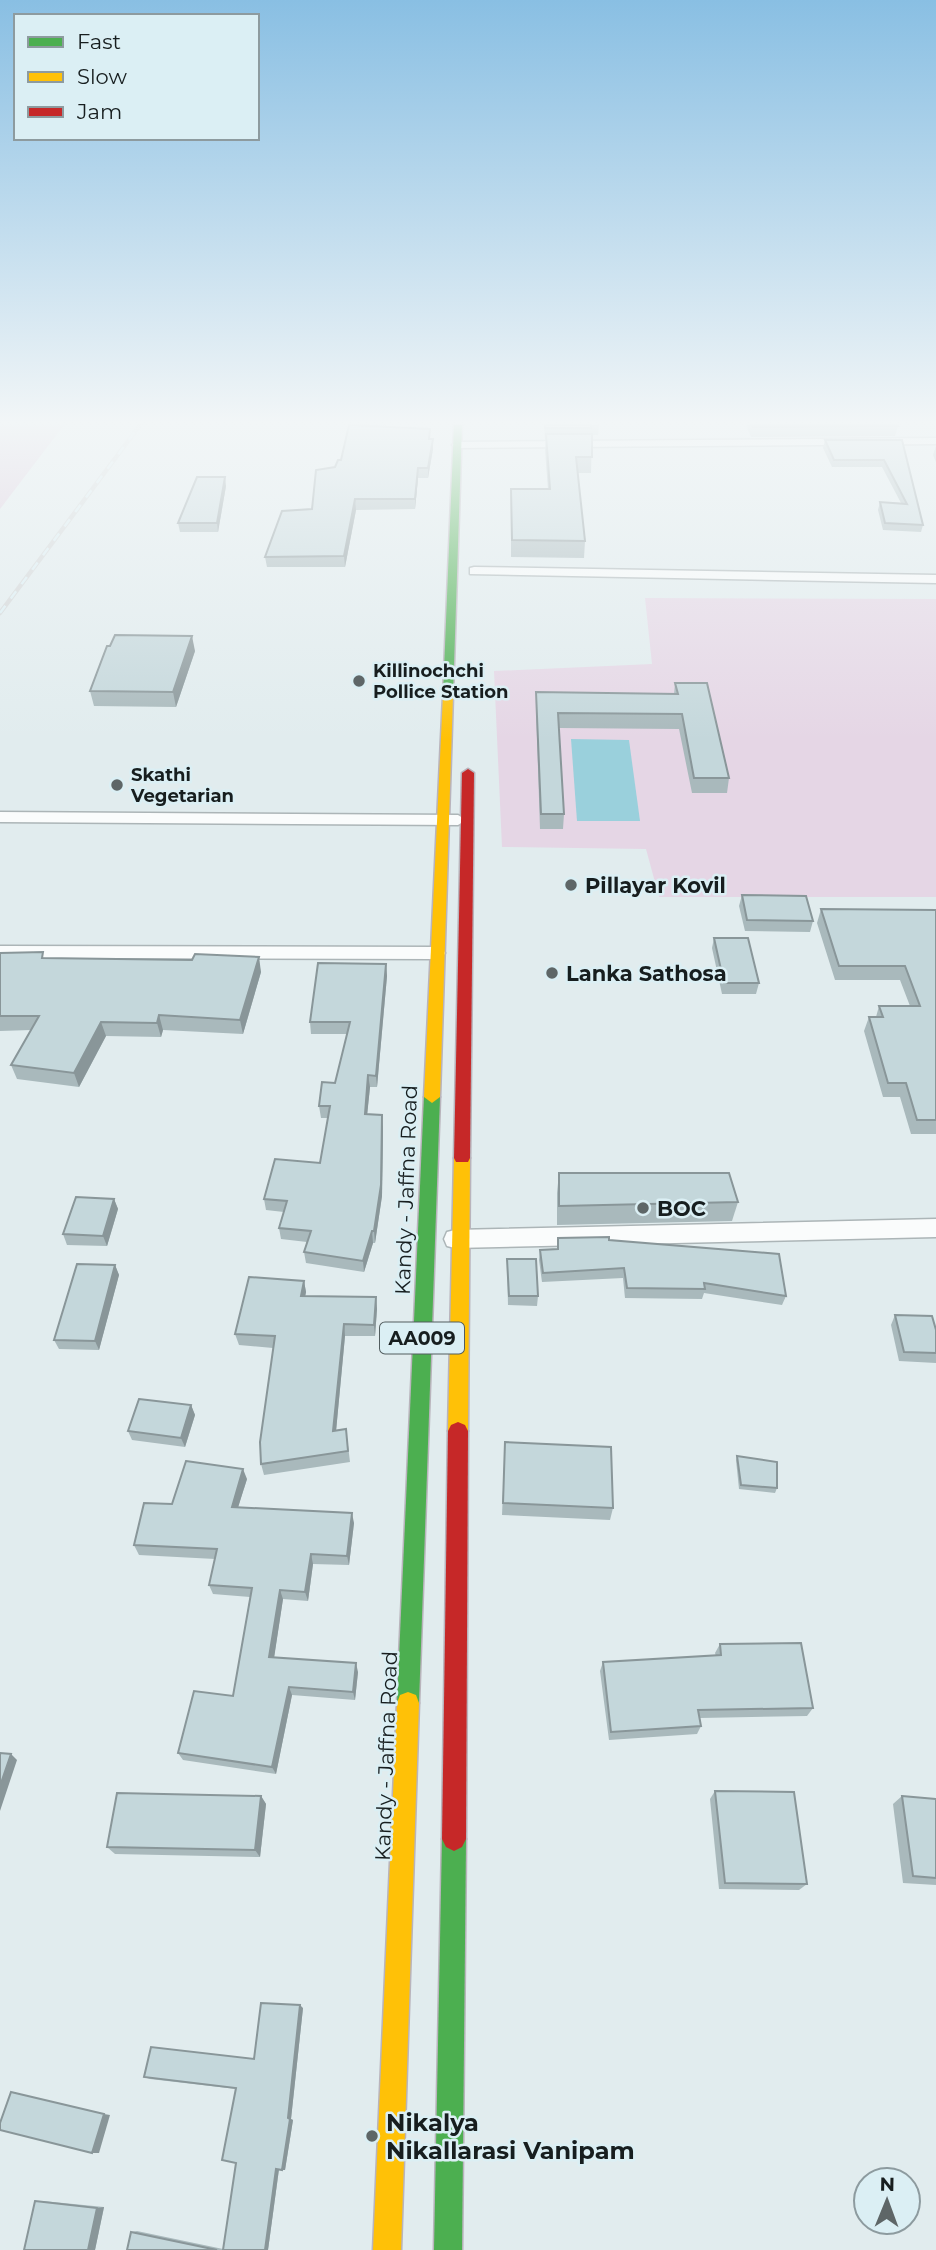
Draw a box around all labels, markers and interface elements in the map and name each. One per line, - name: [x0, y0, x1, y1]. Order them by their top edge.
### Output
- legend: [14, 14, 259, 140]
- text: Fast: [77, 29, 121, 54]
- text: Slow: [77, 64, 127, 89]
- text: Jam: [76, 99, 122, 124]
- place label: Killinochchi Pollice Station: [373, 660, 509, 703]
- marker: Killinochchi Pollice Station: [351, 673, 367, 689]
- place label: Skathi Vegetarian: [130, 764, 234, 807]
- marker: Skathi Vegetarian: [109, 777, 125, 793]
- place label: Pillayar Kovil: [585, 873, 726, 898]
- marker: Pillayar Kovil: [563, 877, 579, 893]
- place label: Lanka Sathosa: [566, 961, 727, 986]
- marker: Lanka Sathosa: [544, 965, 560, 981]
- street label: Kandy - Jaffna Road: [390, 1085, 422, 1295]
- place label: BOC: [657, 1196, 706, 1221]
- marker: BOC: [635, 1200, 651, 1216]
- road number: AA009: [380, 1322, 464, 1354]
- street label: Kandy - Jaffna Road: [370, 1651, 402, 1861]
- place label: Nikalya Nikallarasi Vanipam: [386, 2108, 635, 2165]
- marker: Nikalya Nikallarasi Vanipam: [364, 2128, 380, 2144]
- north arrow: [852, 2166, 922, 2236]
- text: N: [879, 2173, 895, 2196]

